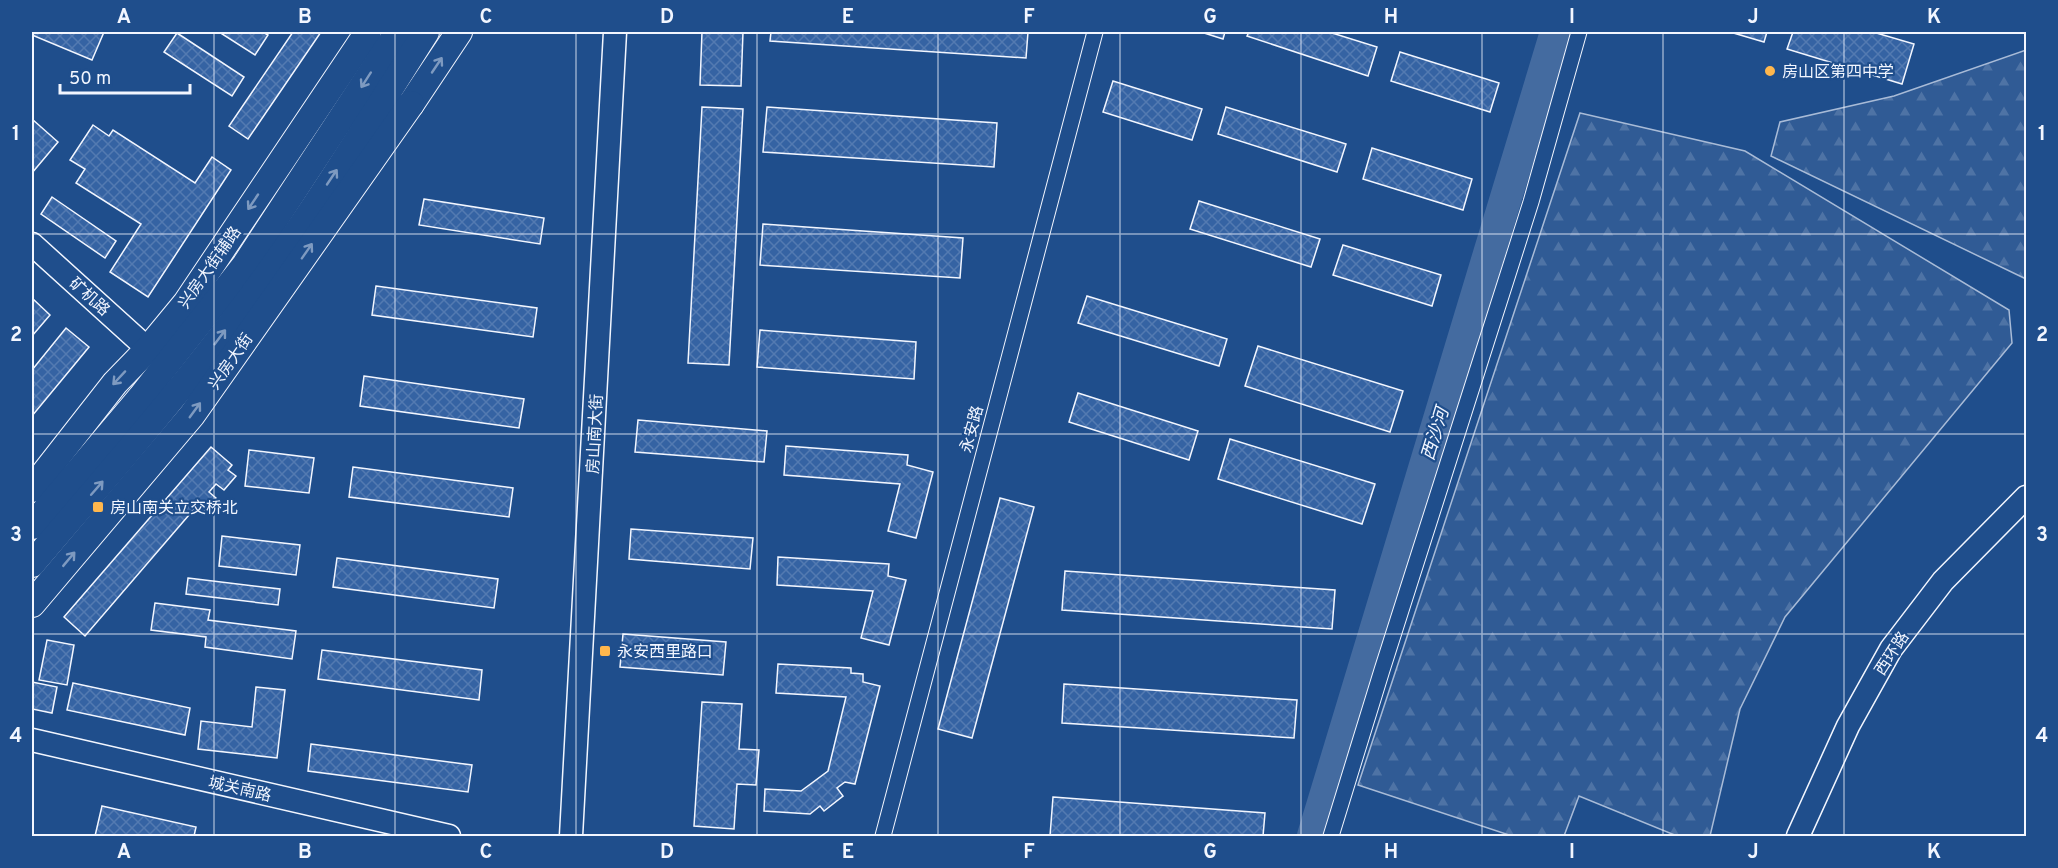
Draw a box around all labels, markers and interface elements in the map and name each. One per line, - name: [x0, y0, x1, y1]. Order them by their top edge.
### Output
- text: A: [117, 5, 131, 31]
- text: B: [298, 5, 312, 31]
- text: C: [480, 5, 492, 31]
- text: D: [660, 5, 674, 31]
- text: E: [842, 5, 854, 31]
- text: F: [1023, 5, 1035, 31]
- text: G: [1203, 5, 1217, 31]
- text: H: [1384, 5, 1398, 31]
- text: I: [1569, 5, 1575, 31]
- text: J: [1747, 5, 1759, 31]
- text: K: [1927, 5, 1941, 31]
- scale bar: [60, 57, 190, 95]
- one-way arrow: [431, 57, 443, 74]
- place label: 房山区第四中学: [1782, 63, 1894, 83]
- marker: 房山区第四中学: [1763, 64, 1777, 78]
- text: 50 m: [69, 68, 111, 91]
- one-way arrow: [360, 72, 372, 88]
- text: 1: [12, 122, 20, 148]
- text: 1: [2038, 122, 2046, 148]
- one-way arrow: [326, 169, 339, 186]
- one-way arrow: [247, 193, 259, 210]
- street label: 兴房大街辅路: [175, 223, 246, 313]
- one-way arrow: [301, 243, 313, 260]
- street label: 矿机路: [64, 274, 113, 321]
- text: 2: [10, 323, 22, 349]
- text: 2: [2036, 323, 2048, 349]
- one-way arrow: [214, 329, 227, 345]
- street label: 兴房大街: [205, 330, 258, 394]
- one-way arrow: [113, 370, 127, 385]
- street label: 房山南大街: [584, 394, 608, 475]
- water label: 西沙河: [1418, 402, 1456, 464]
- one-way arrow: [188, 403, 201, 419]
- street label: 永安路: [957, 404, 989, 455]
- one-way arrow: [90, 481, 104, 496]
- place label: 房山南关立交桥北: [110, 499, 238, 519]
- marker: 房山南关立交桥北: [91, 500, 105, 514]
- text: 3: [10, 523, 22, 549]
- text: 3: [2036, 523, 2048, 549]
- one-way arrow: [62, 552, 76, 567]
- street label: 西环路: [1871, 629, 1914, 680]
- place label: 永安西里路口: [617, 643, 713, 663]
- marker: 永安西里路口: [598, 644, 612, 658]
- text: 4: [10, 724, 22, 750]
- text: 4: [2036, 724, 2048, 750]
- street label: 城关南路: [206, 773, 273, 807]
- text: A: [117, 840, 131, 866]
- text: B: [298, 840, 312, 866]
- text: C: [480, 840, 492, 866]
- text: D: [660, 840, 674, 866]
- text: E: [842, 840, 854, 866]
- text: F: [1023, 840, 1035, 866]
- text: G: [1203, 840, 1217, 866]
- text: H: [1384, 840, 1398, 866]
- text: I: [1569, 840, 1575, 866]
- text: J: [1747, 840, 1759, 866]
- text: K: [1927, 840, 1941, 866]

